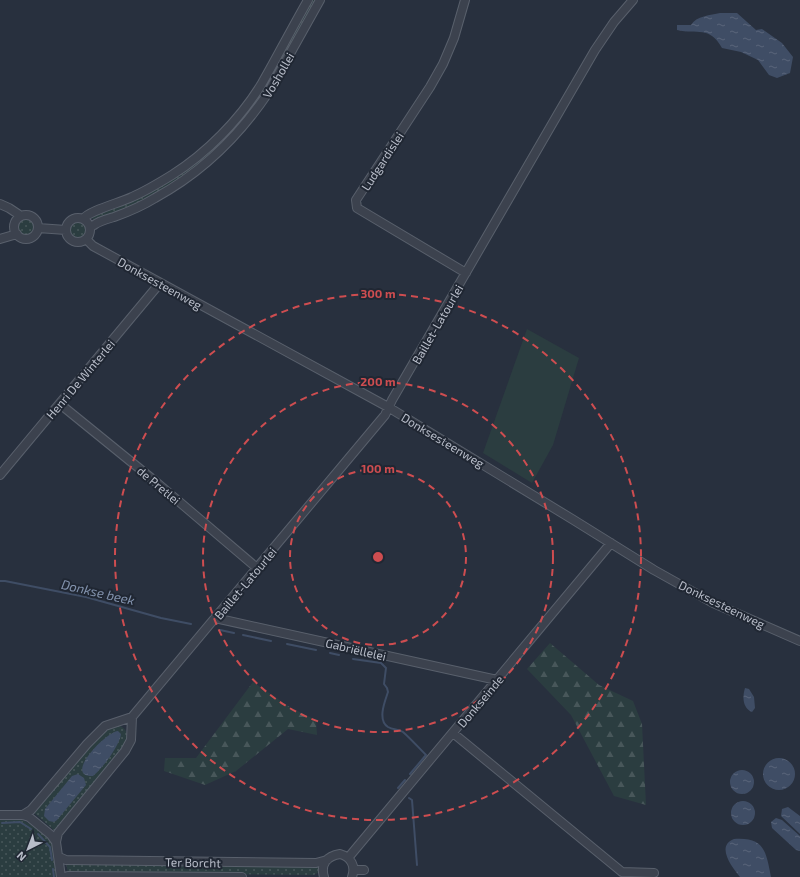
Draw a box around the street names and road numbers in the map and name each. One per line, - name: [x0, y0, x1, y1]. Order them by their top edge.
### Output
- street label: Voshollei: [259, 50, 297, 100]
- street label: Ludgardislei: [358, 129, 406, 193]
- street label: Donksesteenweg: [116, 254, 205, 312]
- street label: Baillet-Latourlei: [409, 282, 465, 366]
- street label: Henri De Winterlei: [43, 337, 117, 421]
- street label: Donksesteenweg: [399, 410, 487, 470]
- street label: de Pretlei: [135, 463, 183, 507]
- street label: Baillet-Latourlei: [211, 544, 279, 622]
- street label: Donksesteenweg: [677, 577, 768, 631]
- street label: Gabriëllelei: [324, 635, 388, 663]
- street label: Donkseinde: [454, 672, 506, 730]
- street label: Ter Borcht: [165, 855, 221, 869]

